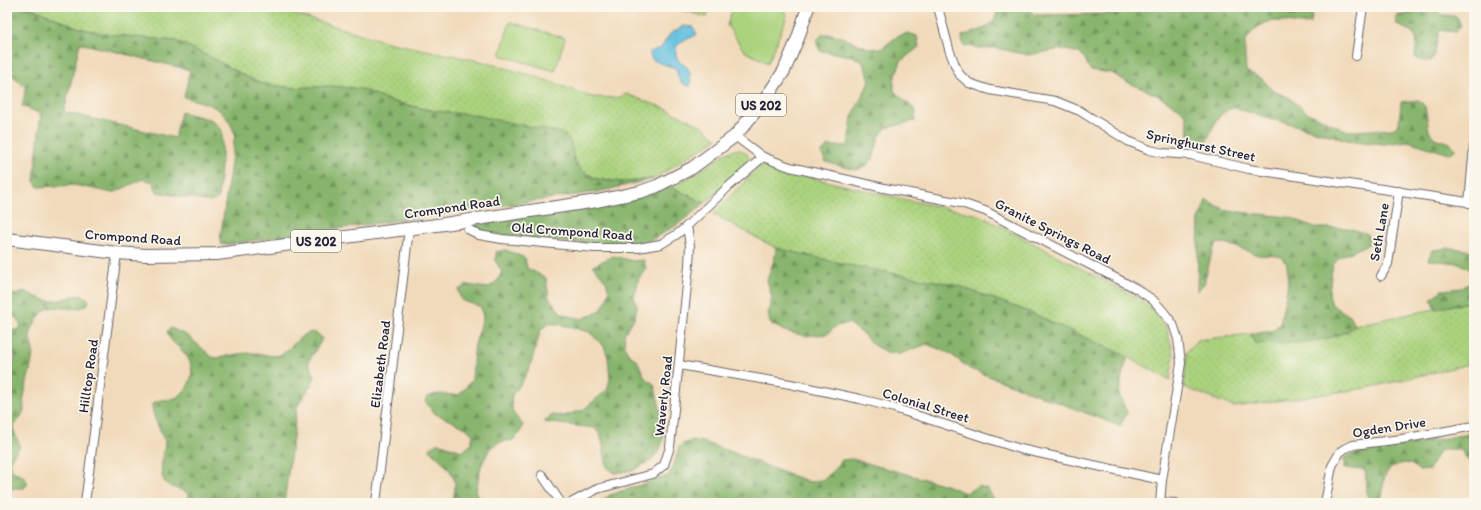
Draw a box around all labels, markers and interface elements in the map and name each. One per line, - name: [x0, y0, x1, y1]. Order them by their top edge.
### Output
- road number: US 202: [736, 94, 786, 116]
- street label: Springhurst Street: [1145, 126, 1257, 165]
- street label: Crompond Road: [403, 192, 501, 223]
- street label: Granite Springs Road: [992, 195, 1114, 268]
- street label: Seth Lane: [1366, 201, 1393, 262]
- street label: Old Crompond Road: [511, 219, 634, 244]
- street label: Crompond Road: [84, 226, 182, 249]
- road number: US 202: [291, 230, 341, 252]
- street label: Elizabeth Road: [367, 319, 394, 409]
- street label: Hilltop Road: [75, 338, 102, 414]
- street label: Waverly Road: [651, 354, 676, 437]
- street label: Colonial Street: [880, 384, 971, 427]
- street label: Ogden Drive: [1351, 413, 1427, 442]

